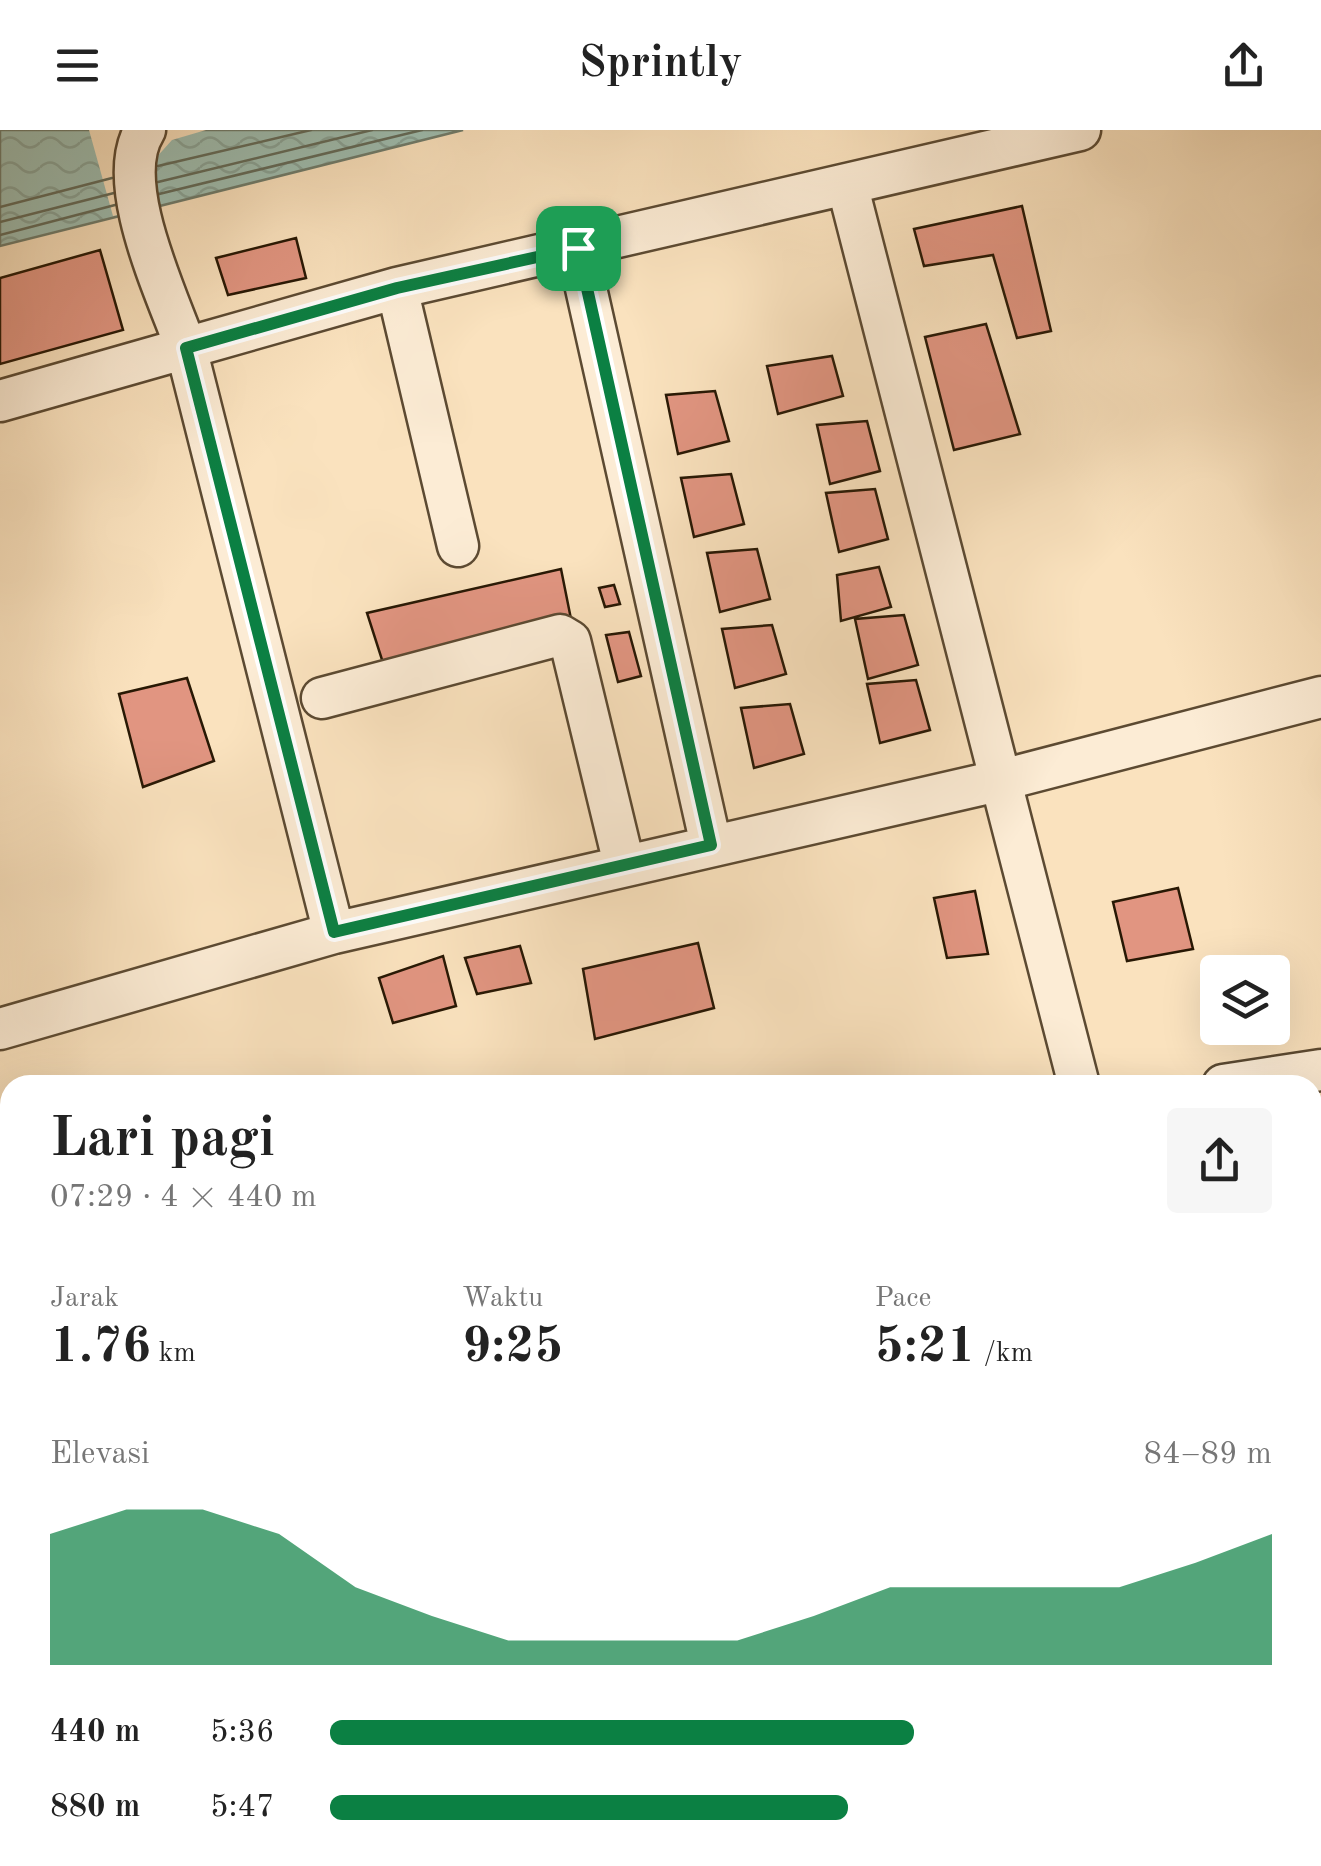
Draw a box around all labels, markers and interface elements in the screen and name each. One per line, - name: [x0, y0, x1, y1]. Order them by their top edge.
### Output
- icon: menu: [50, 38, 105, 93]
- icon: share: [1216, 38, 1271, 93]
- text: Sprintly: [578, 42, 743, 87]
- pin: [536, 206, 621, 291]
- icon: arrive: [551, 221, 606, 276]
- map controls: [1200, 955, 1290, 1045]
- button: layers: [1200, 955, 1290, 1045]
- button: share: [1167, 1108, 1272, 1213]
- text: Lari pagi: [50, 1113, 275, 1168]
- text: 07:29 · 4 × 440 m: [50, 1182, 317, 1214]
- text: Jarak: [50, 1285, 119, 1313]
- text: Waktu: [462, 1285, 543, 1313]
- text: Pace: [875, 1285, 931, 1313]
- text: 1.76: [50, 1323, 151, 1373]
- text: 9:25: [462, 1323, 563, 1373]
- text: 5:21: [875, 1323, 976, 1373]
- text: km: [151, 1340, 196, 1368]
- text: /km: [976, 1340, 1033, 1368]
- text: Elevasi: [50, 1439, 150, 1471]
- text: 84–89 m: [1144, 1439, 1272, 1471]
- text: 440 m: [50, 1717, 140, 1749]
- text: 5:36: [210, 1717, 275, 1749]
- text: 880 m: [50, 1792, 140, 1824]
- text: 5:47: [210, 1792, 275, 1824]

